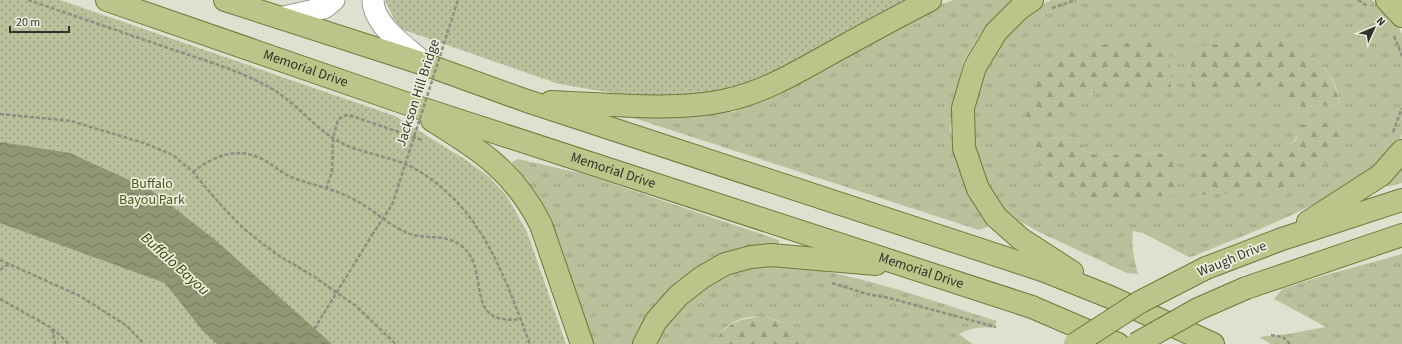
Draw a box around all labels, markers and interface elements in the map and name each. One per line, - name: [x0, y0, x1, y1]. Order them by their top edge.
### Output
- scale bar: [10, 8, 69, 34]
- north arrow: [1354, 8, 1394, 48]
- text: 20 m: [16, 14, 40, 31]
- text: N: [1373, 14, 1389, 29]
- street label: Jackson Hill Bridge: [391, 37, 445, 149]
- street label: Memorial Drive: [260, 45, 351, 93]
- street label: Memorial Drive: [568, 147, 658, 194]
- park label: Buffalo Bayou Park: [119, 174, 185, 210]
- water label: Buffalo Bayou: [136, 228, 214, 301]
- street label: Waugh Drive: [1194, 236, 1270, 282]
- street label: Memorial Drive: [876, 248, 966, 294]

